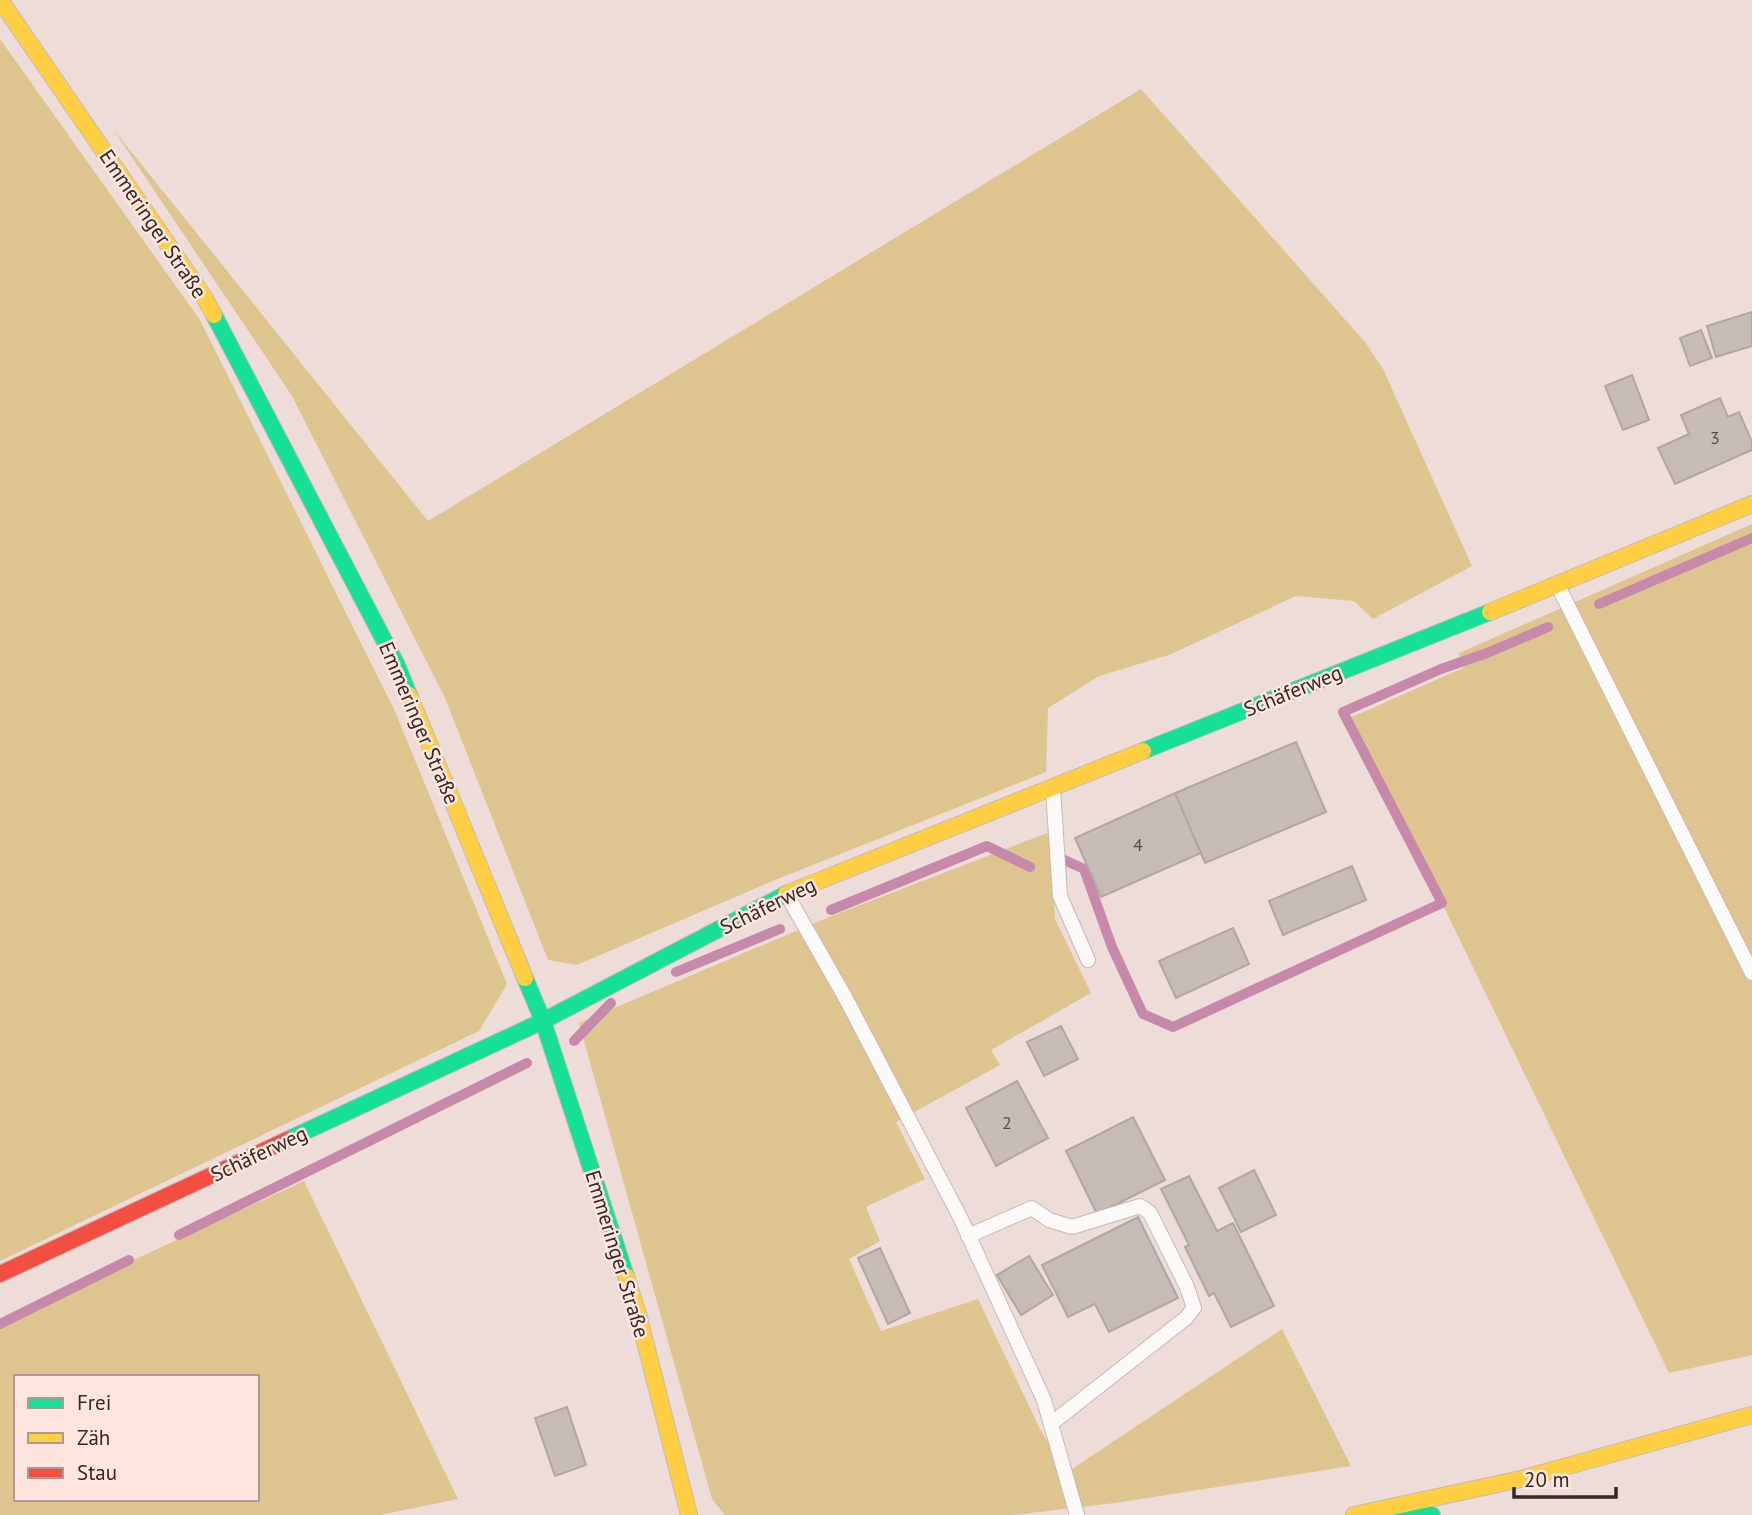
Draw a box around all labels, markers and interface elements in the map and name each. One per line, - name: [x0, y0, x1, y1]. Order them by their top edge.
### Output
- street label: Emmeringer Straße: [94, 144, 213, 303]
- house number: 3: [1710, 426, 1720, 449]
- street label: Emmeringer Straße: [373, 637, 466, 808]
- street label: Schäferweg: [1240, 659, 1346, 722]
- house number: 4: [1133, 833, 1143, 856]
- street label: Schäferweg: [715, 871, 820, 940]
- house number: 2: [1002, 1111, 1012, 1134]
- street label: Schäferweg: [206, 1119, 311, 1188]
- street label: Emmeringer Straße: [579, 1167, 656, 1341]
- legend: [14, 1375, 259, 1501]
- text: Frei: [77, 1389, 111, 1416]
- text: Zäh: [77, 1424, 110, 1451]
- scale bar: [1514, 1456, 1616, 1500]
- text: Stau: [77, 1459, 117, 1486]
- text: 20 m: [1524, 1466, 1570, 1493]

